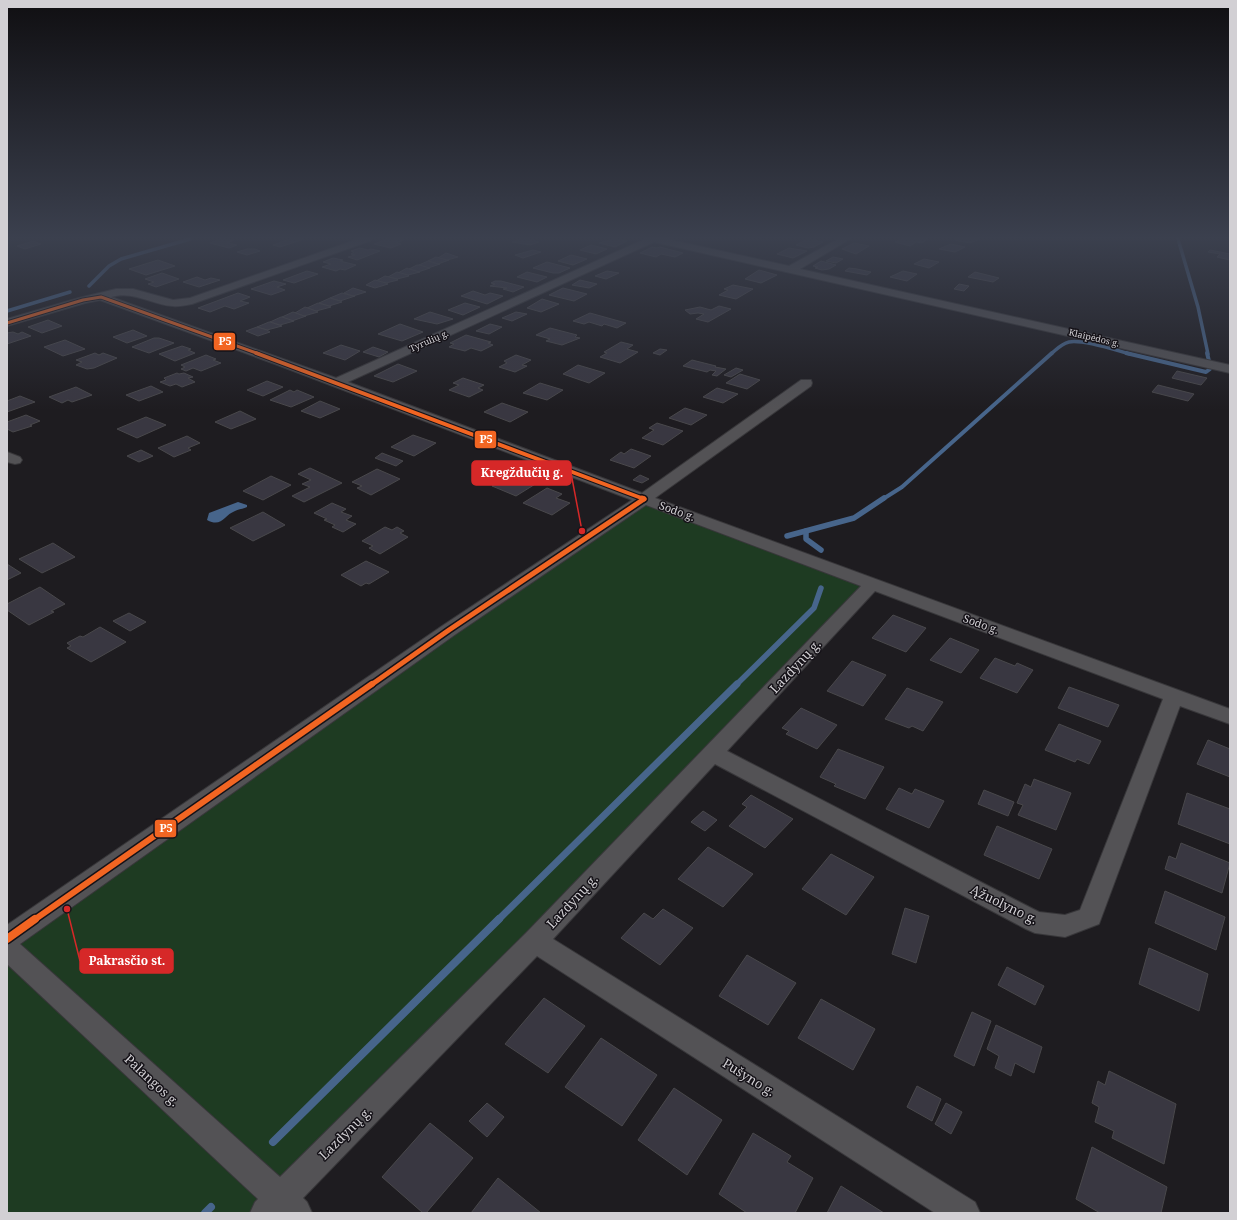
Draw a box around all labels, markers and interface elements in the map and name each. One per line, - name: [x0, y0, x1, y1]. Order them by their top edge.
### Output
- street label: Klaipėdos g.: [1068, 325, 1121, 350]
- street label: Tyrulių g.: [407, 326, 450, 355]
- line badge: P5: [213, 332, 236, 351]
- text: P5: [218, 333, 232, 348]
- line badge: P5: [474, 430, 497, 449]
- text: P5: [479, 431, 493, 446]
- callout: Kregždučių g.: [472, 461, 571, 485]
- text: Kregždučių g.: [481, 464, 563, 481]
- street label: Sodo g.: [657, 497, 697, 524]
- street label: Sodo g.: [961, 610, 1001, 637]
- street label: Lazdynų g.: [765, 635, 825, 697]
- line badge: P5: [154, 819, 177, 838]
- text: P5: [159, 820, 173, 835]
- street label: Lazdynų g.: [542, 870, 602, 932]
- street label: Ąžuolyno g.: [967, 880, 1041, 928]
- callout: Pakrasčio st.: [80, 949, 173, 973]
- text: Pakrasčio st.: [89, 952, 165, 969]
- street label: Palangos g.: [121, 1050, 183, 1110]
- street label: Pušyno g.: [719, 1054, 779, 1100]
- street label: Lazdynų g.: [315, 1103, 375, 1163]

